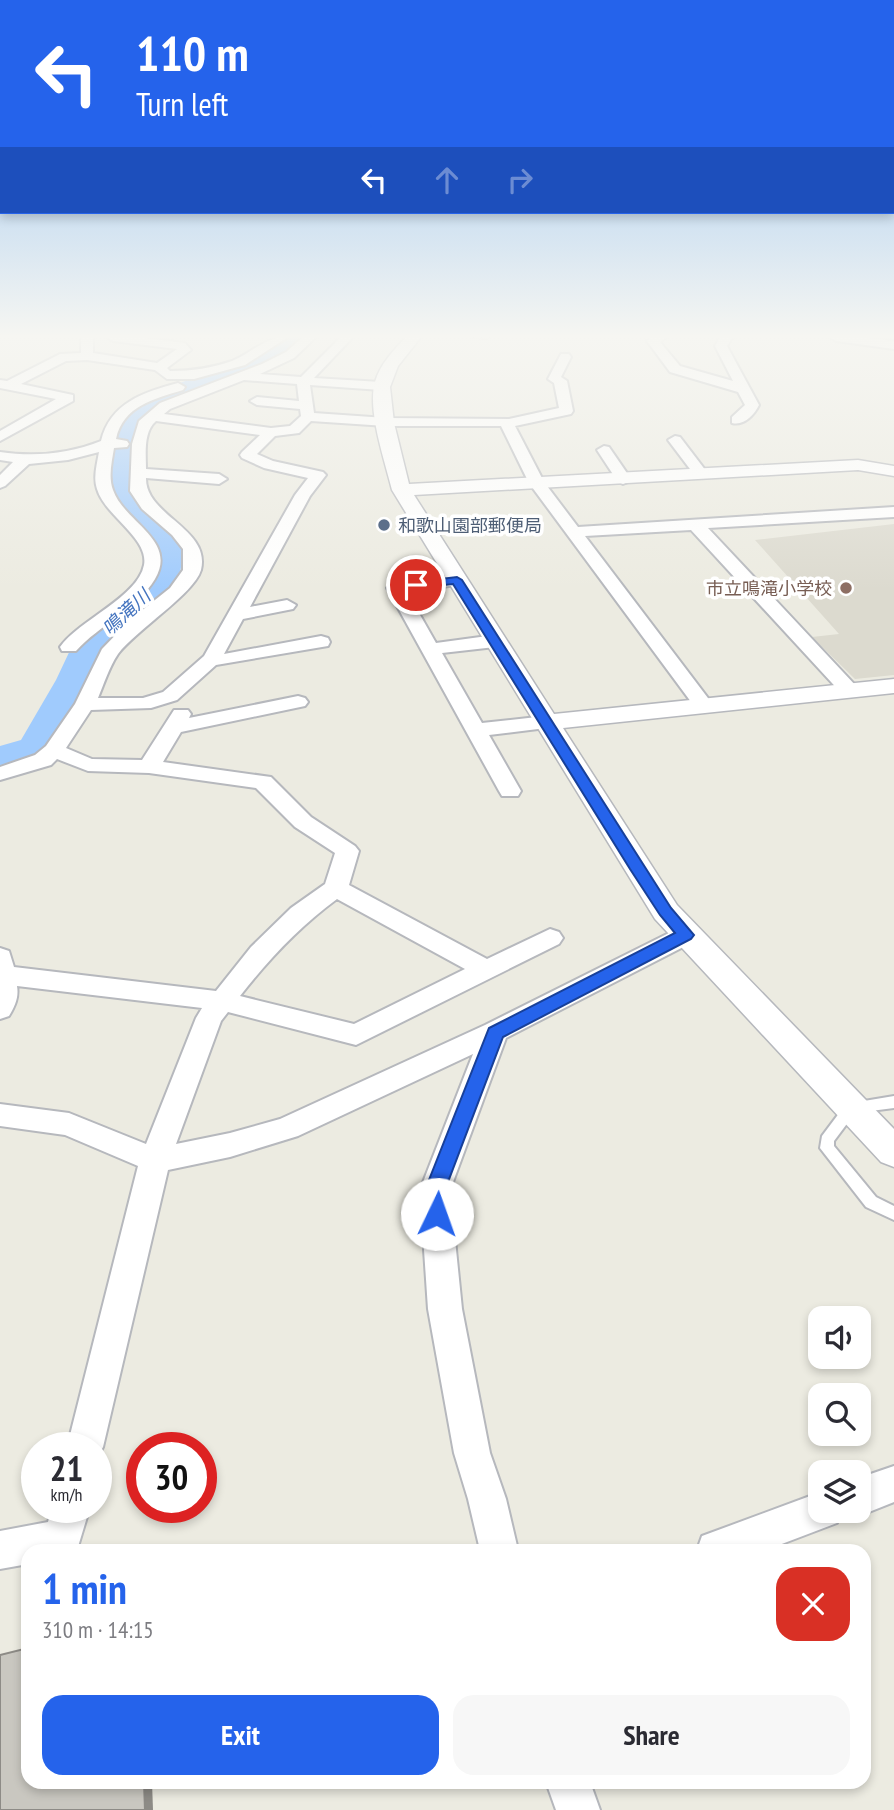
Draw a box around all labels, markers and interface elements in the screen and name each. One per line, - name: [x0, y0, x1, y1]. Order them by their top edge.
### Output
- text: 110 m: [136, 21, 249, 85]
- icon: left: [21, 28, 112, 119]
- text: Turn left: [136, 83, 228, 125]
- icon: left: [355, 161, 393, 199]
- icon: ahead: [428, 161, 466, 199]
- icon: right: [501, 161, 539, 199]
- place label: 和歌山園部郵便局: [398, 514, 542, 537]
- marker: 和歌山園部郵便局: [376, 517, 392, 533]
- pin: [386, 555, 446, 615]
- icon: arrive: [397, 566, 435, 604]
- place label: 市立鳴滝小学校: [706, 577, 832, 600]
- marker: 市立鳴滝小学校: [838, 580, 854, 596]
- water label: 鳴滝川: [97, 582, 156, 640]
- position arrow: [400, 1177, 474, 1251]
- map controls: [808, 1306, 871, 1523]
- button: sound: [808, 1306, 871, 1369]
- button: search: [808, 1383, 871, 1446]
- speed limit sign: 30: [126, 1432, 217, 1523]
- text: 21: [50, 1445, 83, 1491]
- button: layers: [808, 1460, 871, 1523]
- text: km/h: [51, 1483, 82, 1506]
- text: 1 min: [42, 1561, 127, 1616]
- button: close: [776, 1567, 850, 1641]
- text: 310 m · 14:15: [42, 1615, 154, 1644]
- button: Exit: [42, 1695, 439, 1775]
- button: Share: [453, 1695, 850, 1775]

